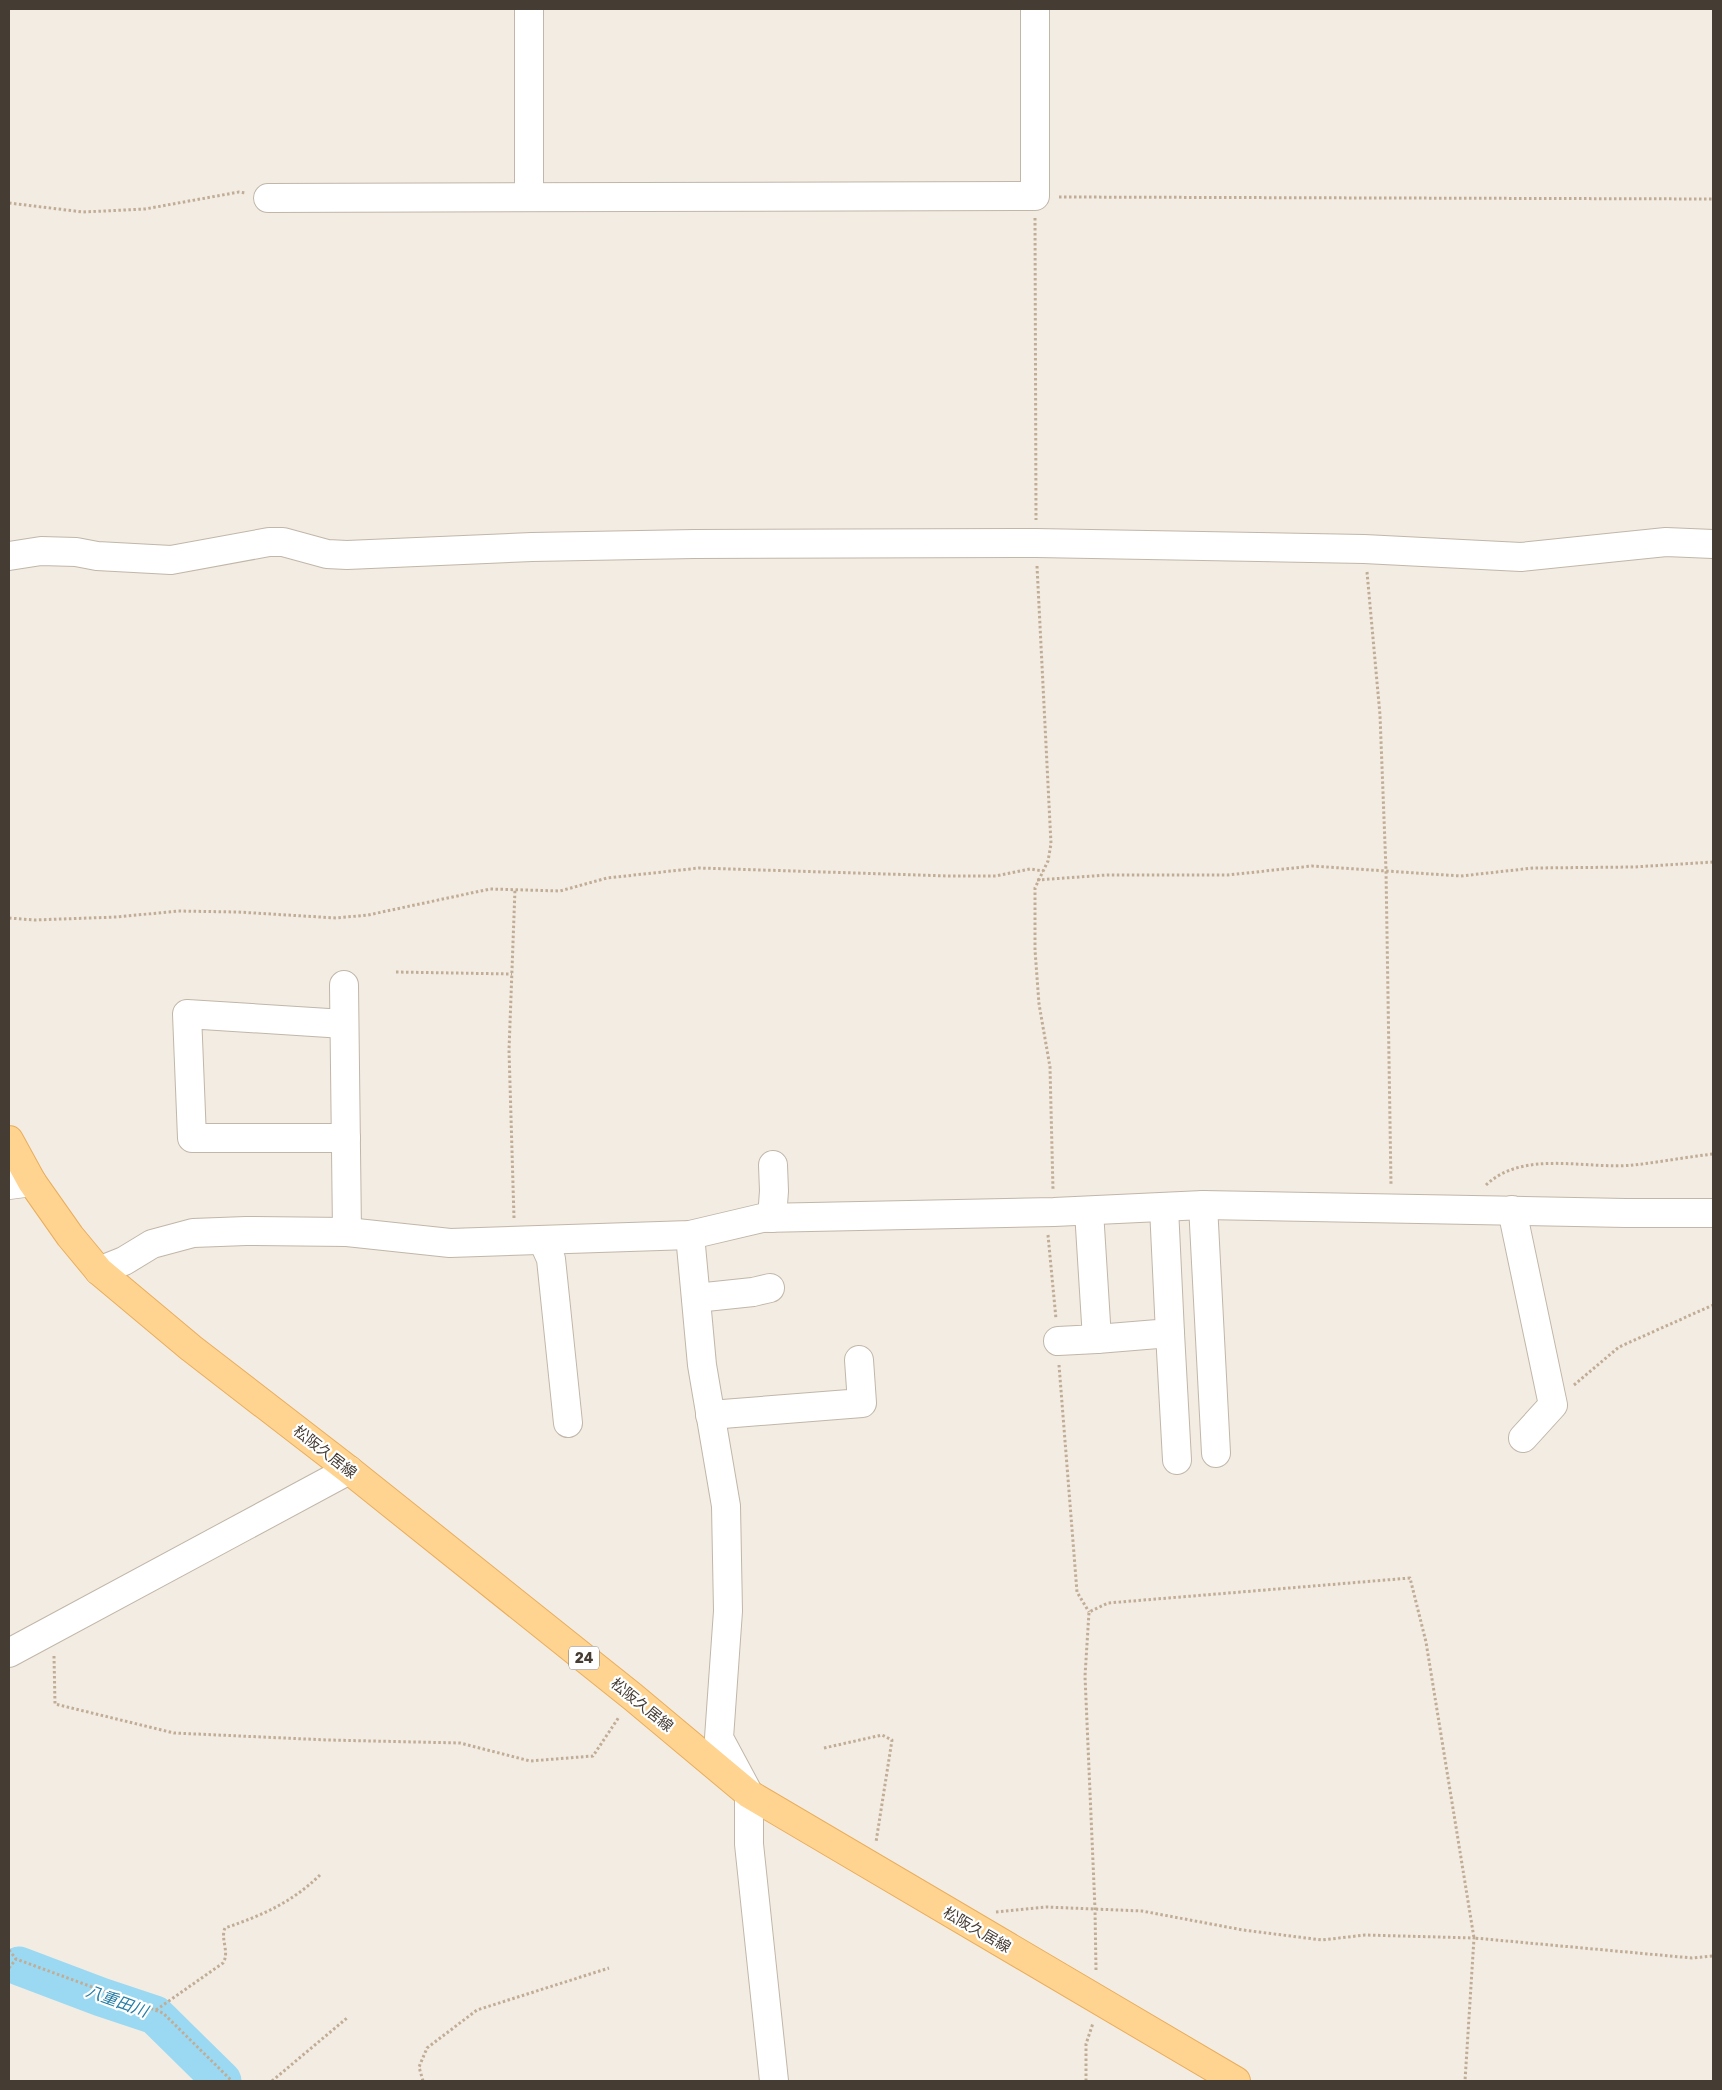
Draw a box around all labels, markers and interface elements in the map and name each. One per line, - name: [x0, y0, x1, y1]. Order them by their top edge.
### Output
- street label: 松阪久居線: [290, 1422, 360, 1482]
- road number: 24: [569, 1646, 599, 1670]
- street label: 松阪久居線: [607, 1674, 677, 1736]
- street label: 松阪久居線: [940, 1903, 1014, 1957]
- water label: 八重田川: [84, 1981, 152, 2022]

